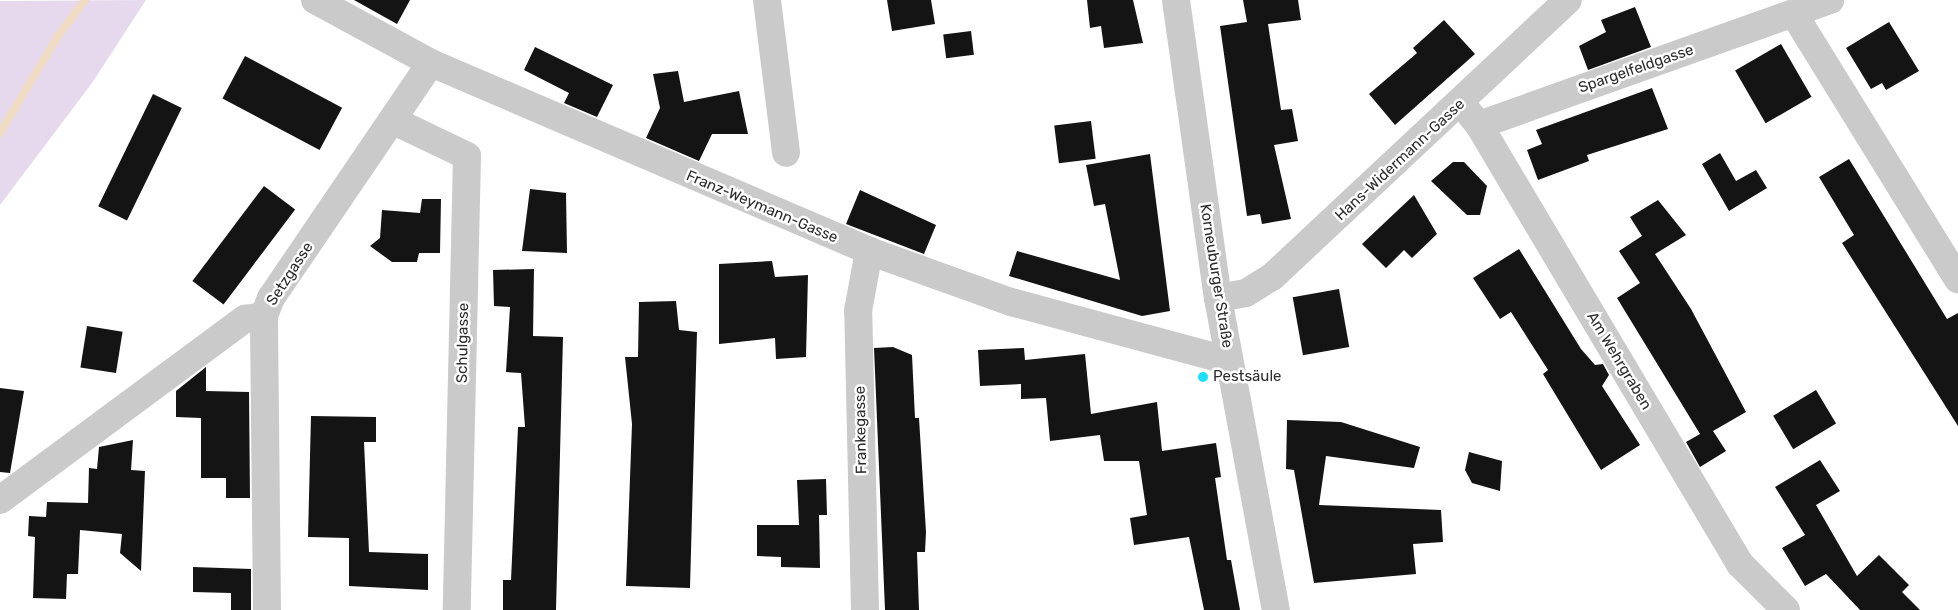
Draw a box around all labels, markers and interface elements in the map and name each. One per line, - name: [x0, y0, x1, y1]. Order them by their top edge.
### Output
- street label: Spargelfeldgasse: [1576, 41, 1696, 97]
- street label: Hans-Widermann-Gasse: [1332, 95, 1468, 225]
- street label: Franz-Weymann-Gasse: [683, 167, 841, 247]
- street label: Korneuburger Straße: [1196, 203, 1236, 349]
- street label: Setzgasse: [263, 239, 317, 309]
- street label: Schulgasse: [453, 303, 473, 383]
- street label: Am Wehrgraben: [1583, 309, 1655, 413]
- place label: Pestsäule: [1213, 368, 1281, 386]
- marker: Pestsäule: [1197, 371, 1209, 383]
- street label: Frankegasse: [851, 386, 871, 474]

